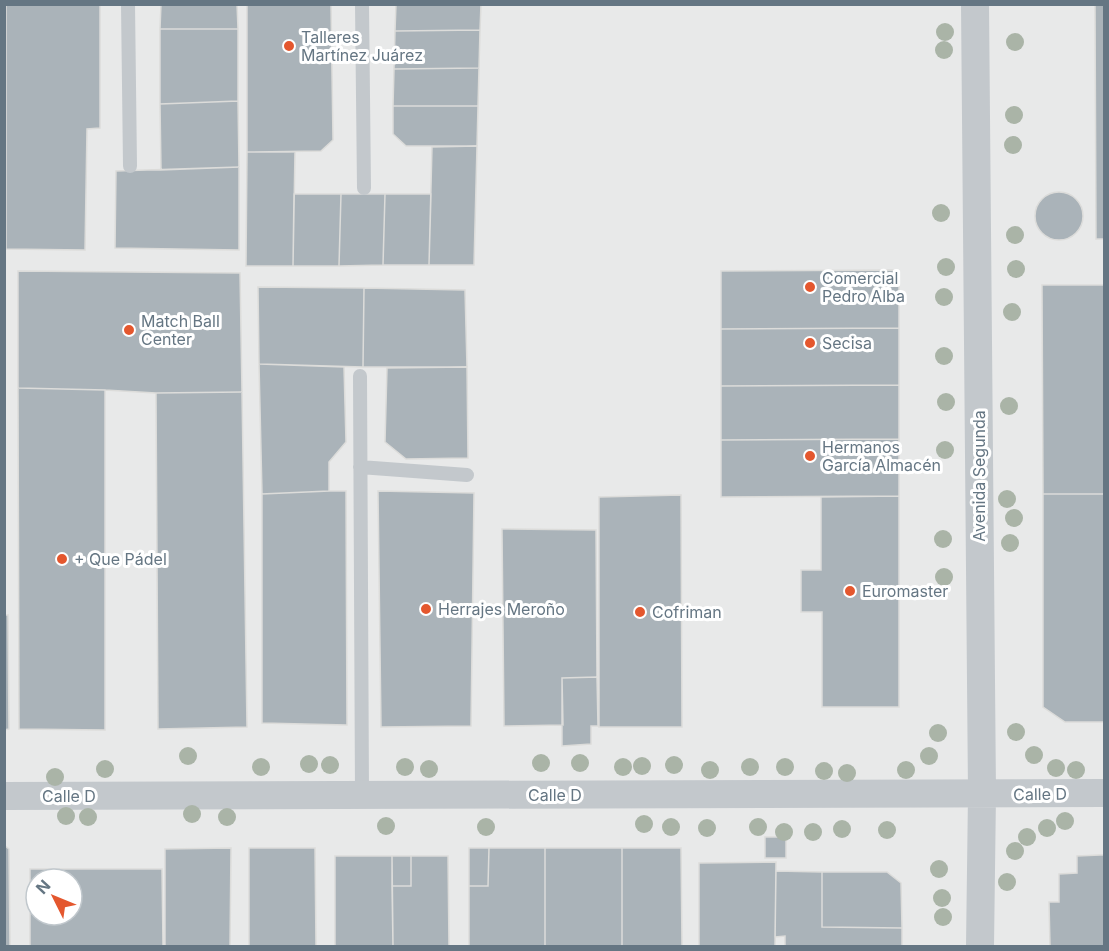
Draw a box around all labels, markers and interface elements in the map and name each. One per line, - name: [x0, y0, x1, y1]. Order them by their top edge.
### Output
- place label: Talleres Martínez Juárez: [301, 27, 423, 65]
- marker: Talleres Martínez Juárez: [282, 39, 296, 53]
- place label: Comercial Pedro Alba: [822, 268, 905, 306]
- marker: Comercial Pedro Alba: [803, 280, 817, 294]
- place label: Match Ball Center: [141, 311, 220, 349]
- marker: Match Ball Center: [122, 323, 136, 337]
- place label: Secisa: [822, 333, 872, 353]
- marker: Secisa: [803, 336, 817, 350]
- street label: Avenida Segunda: [969, 410, 989, 542]
- place label: Hermanos García Almacén: [822, 437, 941, 475]
- marker: Hermanos García Almacén: [803, 449, 817, 463]
- place label: + Que Pádel: [74, 549, 167, 569]
- marker: + Que Pádel: [55, 552, 69, 566]
- place label: Euromaster: [862, 581, 948, 601]
- marker: Euromaster: [843, 584, 857, 598]
- place label: Herrajes Meroño: [438, 599, 565, 619]
- marker: Herrajes Meroño: [419, 602, 433, 616]
- place label: Cofriman: [652, 602, 722, 622]
- marker: Cofriman: [633, 605, 647, 619]
- street label: Calle D: [1013, 784, 1067, 804]
- street label: Calle D: [528, 785, 582, 805]
- street label: Calle D: [42, 786, 96, 806]
- north arrow: [24, 867, 84, 927]
- text: N: [32, 875, 55, 898]

